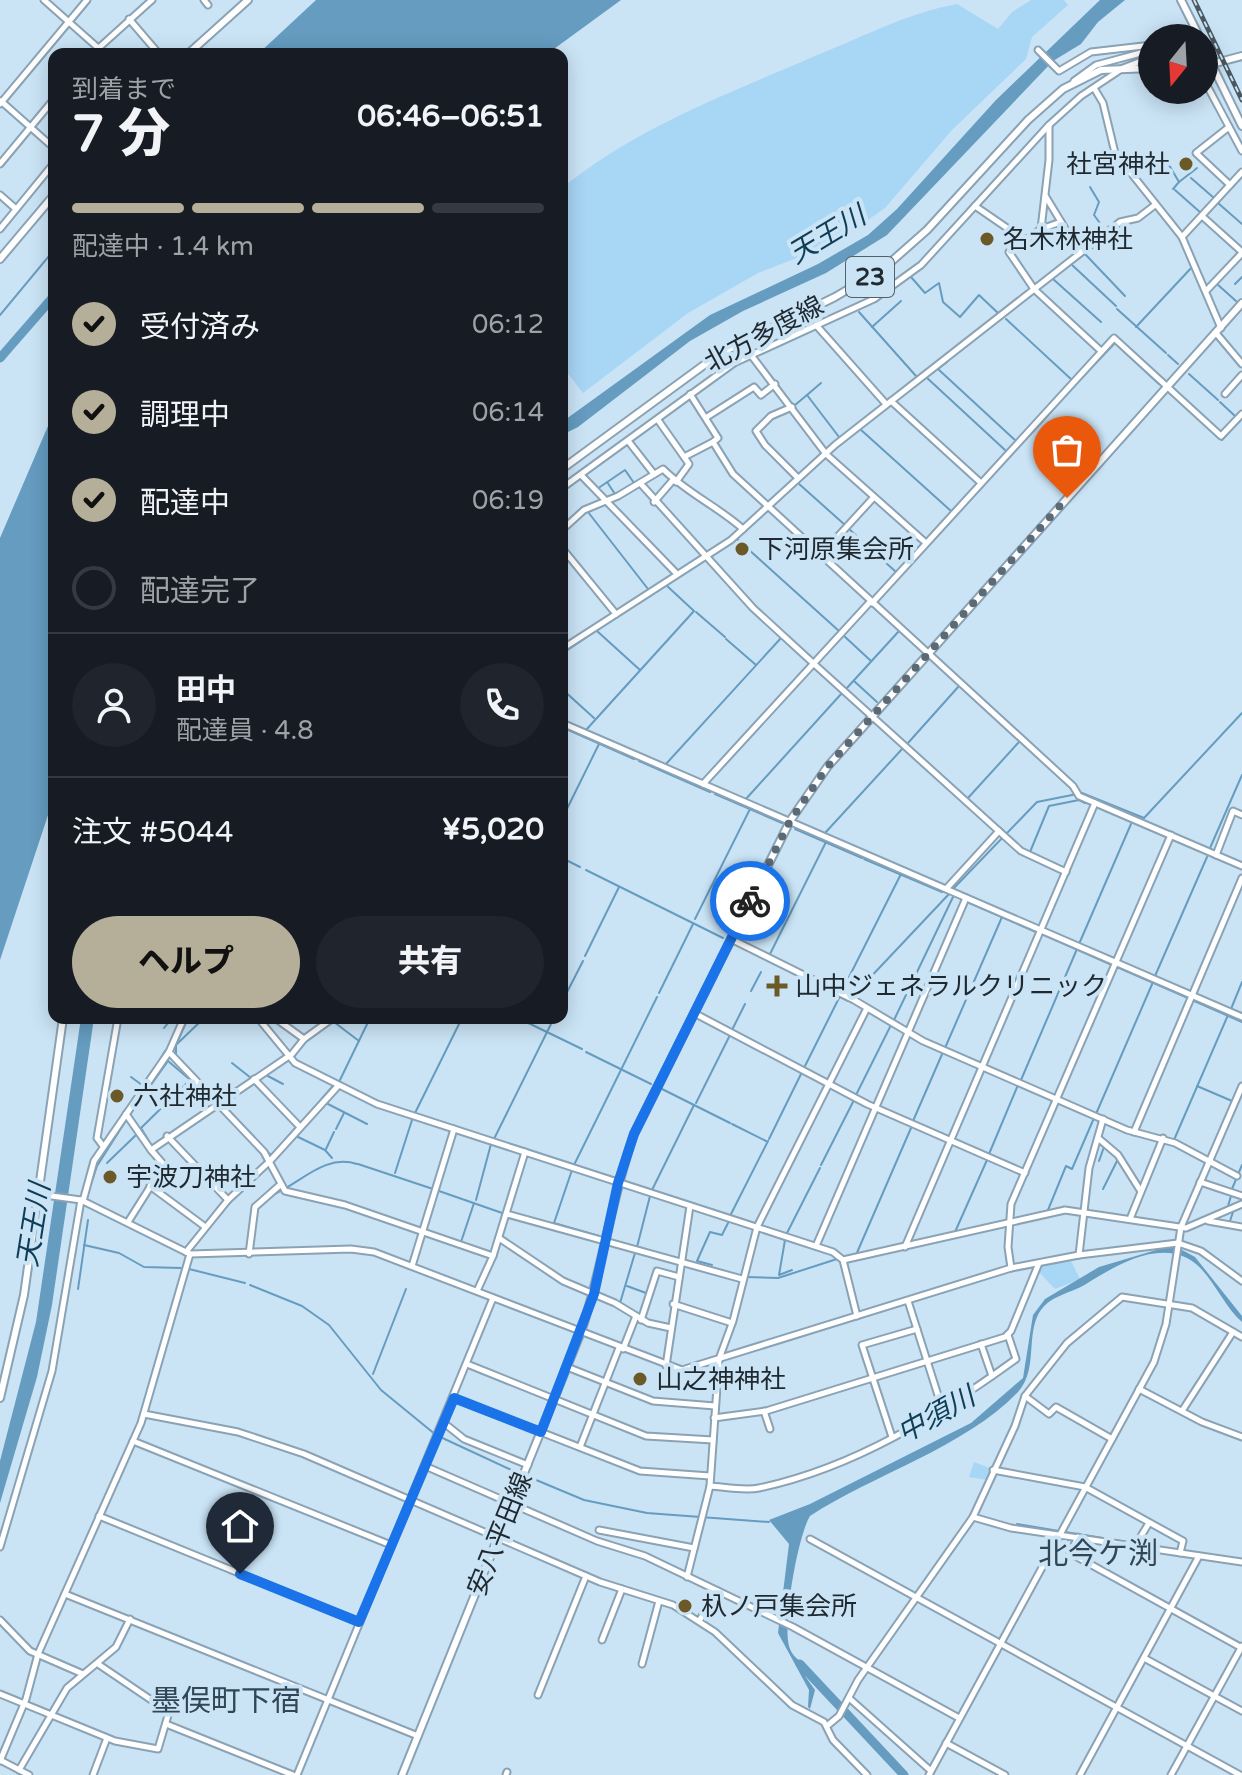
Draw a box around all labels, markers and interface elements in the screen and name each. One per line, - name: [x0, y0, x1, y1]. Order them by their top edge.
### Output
- north arrow: [1138, 24, 1218, 104]
- map controls: [1138, 24, 1218, 104]
- text: 到着まで: [72, 74, 176, 105]
- text: 06:46–06:51: [357, 98, 544, 135]
- text: 7 分: [72, 103, 170, 166]
- place label: 社宮神社: [1066, 149, 1170, 180]
- marker: 社宮神社: [1177, 155, 1195, 173]
- water label: 天王川: [782, 197, 874, 271]
- place label: 名木林神社: [1003, 224, 1133, 255]
- marker: 名木林神社: [978, 230, 996, 248]
- text: 配達中 · 1.4 km: [72, 231, 254, 262]
- road number: 23: [846, 257, 894, 297]
- street label: 北方多度線: [699, 290, 829, 378]
- icon: check: [72, 302, 116, 346]
- text: 受付済み: [140, 309, 260, 346]
- text: 06:12: [472, 309, 544, 340]
- icon: check: [72, 390, 116, 434]
- text: 調理中: [140, 397, 230, 434]
- text: 06:14: [472, 397, 544, 428]
- pin: [1033, 416, 1101, 498]
- icon: bag: [1045, 428, 1089, 472]
- icon: check: [72, 478, 116, 522]
- text: 配達中: [140, 485, 230, 522]
- text: 06:19: [472, 485, 544, 516]
- place label: 下河原集会所: [758, 534, 914, 565]
- marker: 下河原集会所: [733, 540, 751, 558]
- text: 配達完了: [140, 573, 260, 610]
- button: person: [72, 663, 156, 747]
- button: phone: [460, 663, 544, 747]
- text: 田中: [176, 672, 236, 709]
- text: 配達員 · 4.8: [176, 715, 314, 746]
- text: ¥5,020: [441, 811, 544, 848]
- text: 注文 #5044: [72, 814, 234, 851]
- courier: [710, 861, 790, 941]
- icon: bike: [728, 879, 772, 923]
- button: ヘルプ: [72, 916, 300, 1008]
- button: 共有: [316, 916, 544, 1008]
- place label: 山中ジェネラルクリニック: [795, 971, 1107, 1002]
- marker: 山中ジェネラルクリニック: [766, 975, 788, 997]
- place label: 六社神社: [133, 1081, 237, 1112]
- marker: 六社神社: [108, 1087, 126, 1105]
- place label: 宇波刀神社: [126, 1162, 256, 1193]
- marker: 宇波刀神社: [101, 1168, 119, 1186]
- water label: 天王川: [11, 1178, 58, 1269]
- place label: 山之神神社: [656, 1364, 786, 1395]
- marker: 山之神神社: [631, 1370, 649, 1388]
- water label: 中須川: [891, 1378, 984, 1450]
- street label: 安八平田線: [461, 1468, 539, 1600]
- pin: [206, 1492, 274, 1574]
- icon: home: [218, 1504, 262, 1548]
- district label: 北今ケ渕: [1038, 1536, 1158, 1573]
- place label: 杁ノ戸集会所: [701, 1591, 857, 1622]
- marker: 杁ノ戸集会所: [676, 1597, 694, 1615]
- district label: 墨俣町下宿: [151, 1683, 301, 1720]

